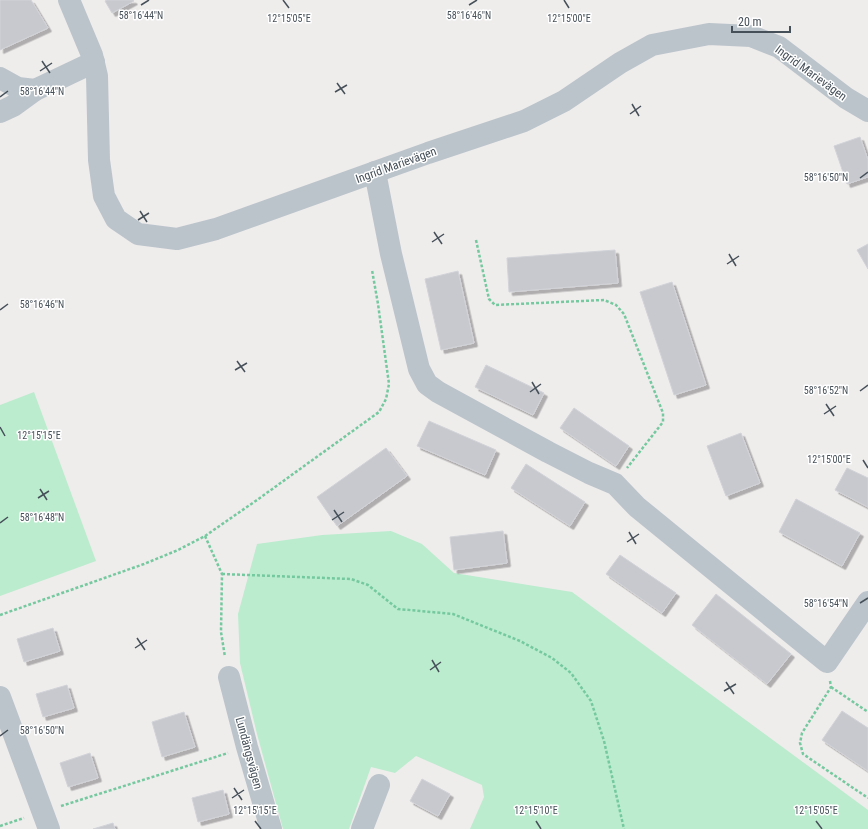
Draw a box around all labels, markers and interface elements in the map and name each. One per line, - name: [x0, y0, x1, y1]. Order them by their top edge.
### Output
- scale bar: [732, 8, 790, 34]
- text: 58°16'44"N: [119, 10, 163, 21]
- text: 58°16'46"N: [447, 10, 491, 21]
- text: 12°15'05"E: [267, 13, 311, 24]
- text: 12°15'00"E: [547, 13, 591, 24]
- text: 20 m: [738, 15, 762, 29]
- street label: Ingrid Marievägen: [773, 42, 850, 104]
- text: 58°16'44"N: [20, 86, 64, 97]
- street label: Ingrid Marievägen: [354, 144, 438, 186]
- text: 58°16'50"N: [804, 172, 848, 183]
- text: 58°16'46"N: [20, 299, 64, 310]
- text: 58°16'52"N: [804, 385, 848, 396]
- text: 12°15'15"E: [17, 430, 61, 441]
- text: 12°15'00"E: [807, 454, 851, 465]
- text: 58°16'48"N: [20, 512, 64, 523]
- text: 58°16'54"N: [804, 598, 848, 609]
- street label: Lundängsvägen: [233, 715, 265, 791]
- text: 58°16'50"N: [20, 725, 64, 736]
- text: 12°15'15"E: [233, 805, 277, 816]
- text: 12°15'10"E: [514, 805, 558, 816]
- text: 12°15'05"E: [794, 805, 838, 816]

